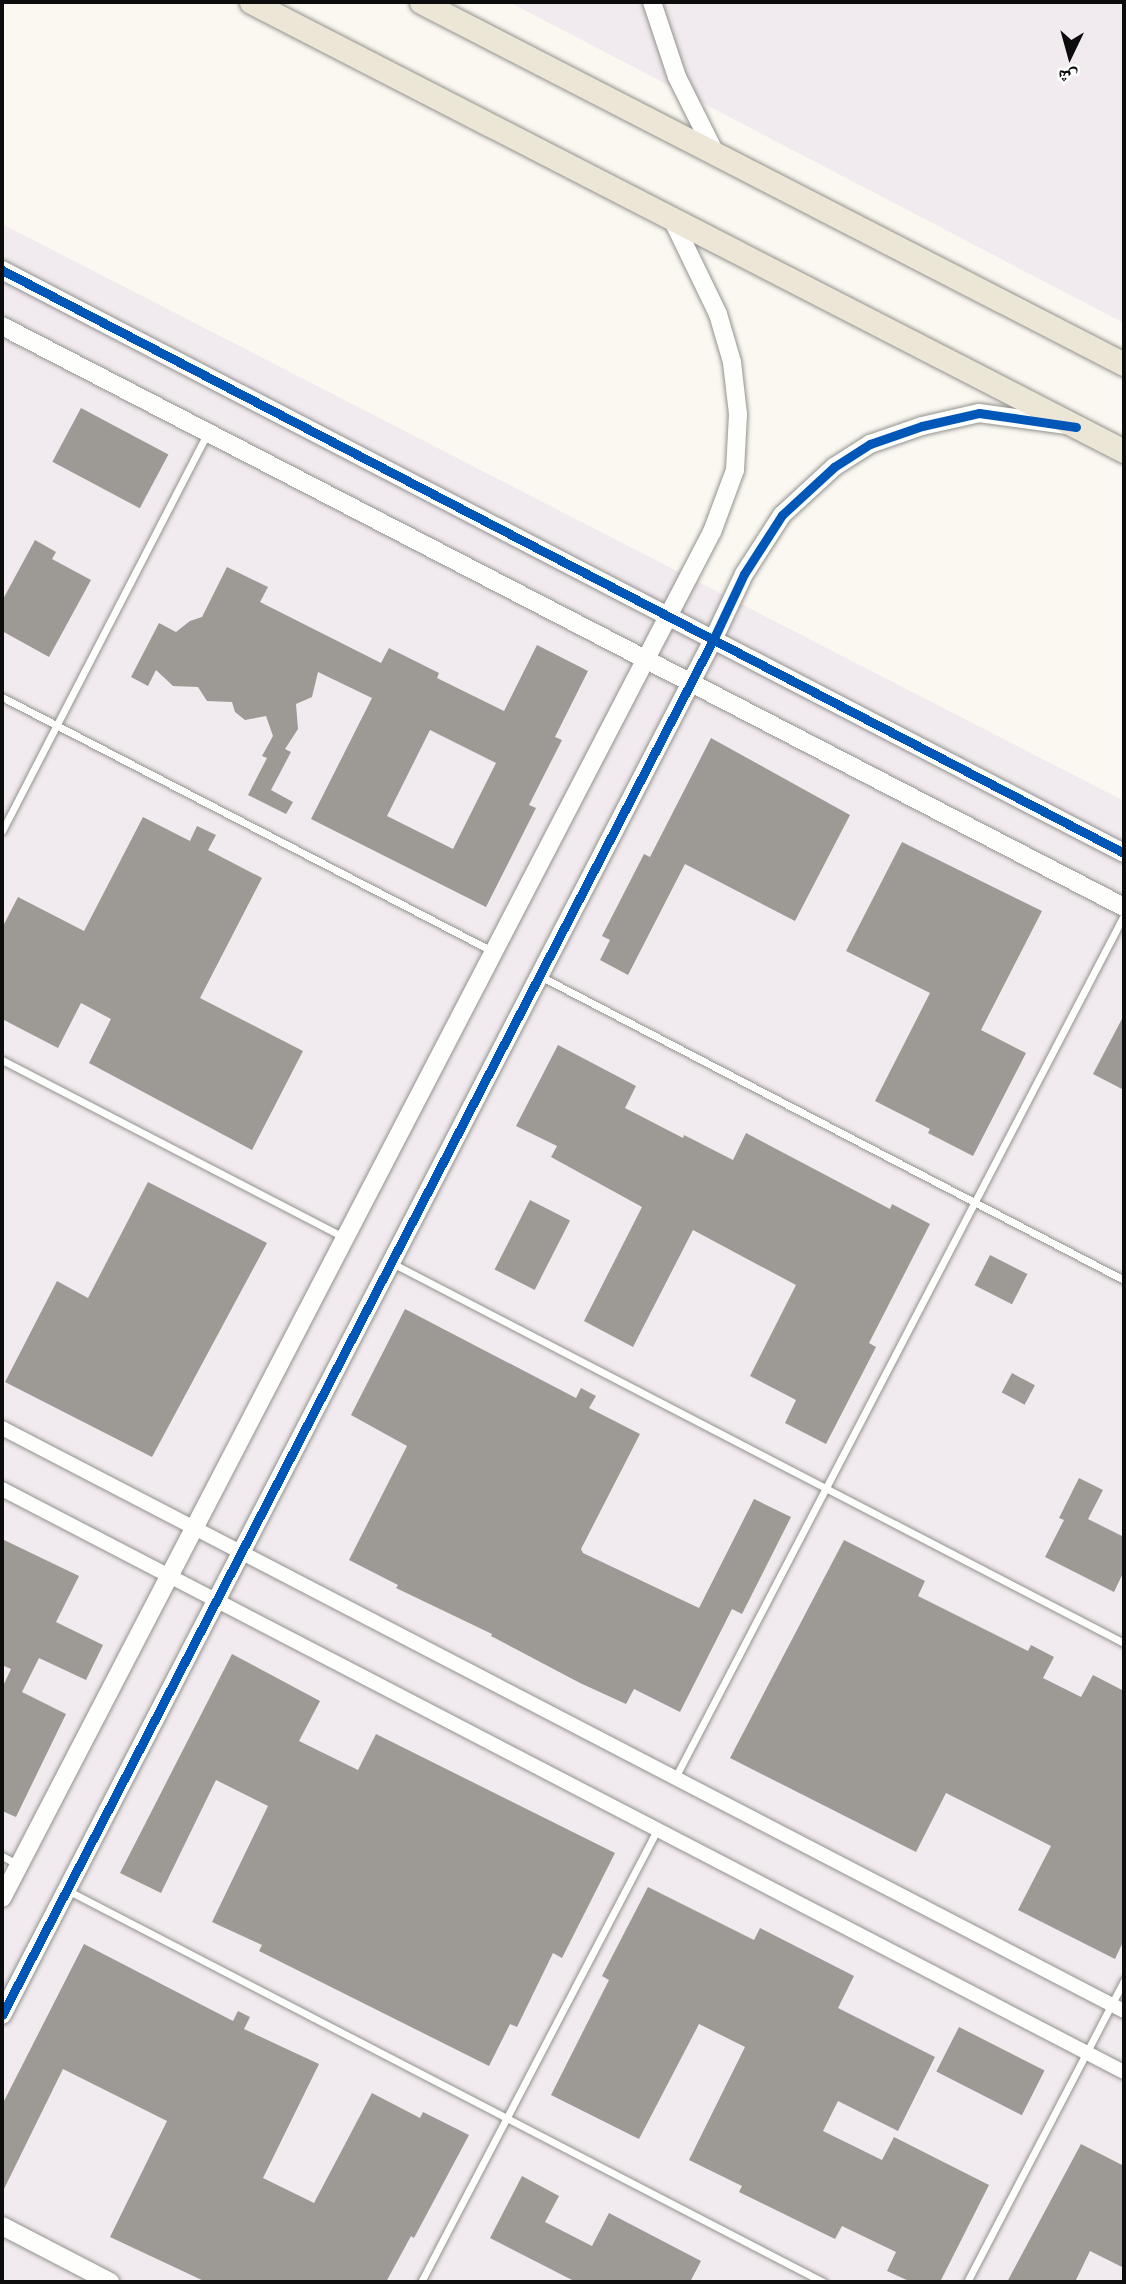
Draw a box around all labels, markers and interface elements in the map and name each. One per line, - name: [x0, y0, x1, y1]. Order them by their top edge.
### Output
- north arrow: [1035, 21, 1105, 91]
- text: ش: [1057, 66, 1079, 89]

